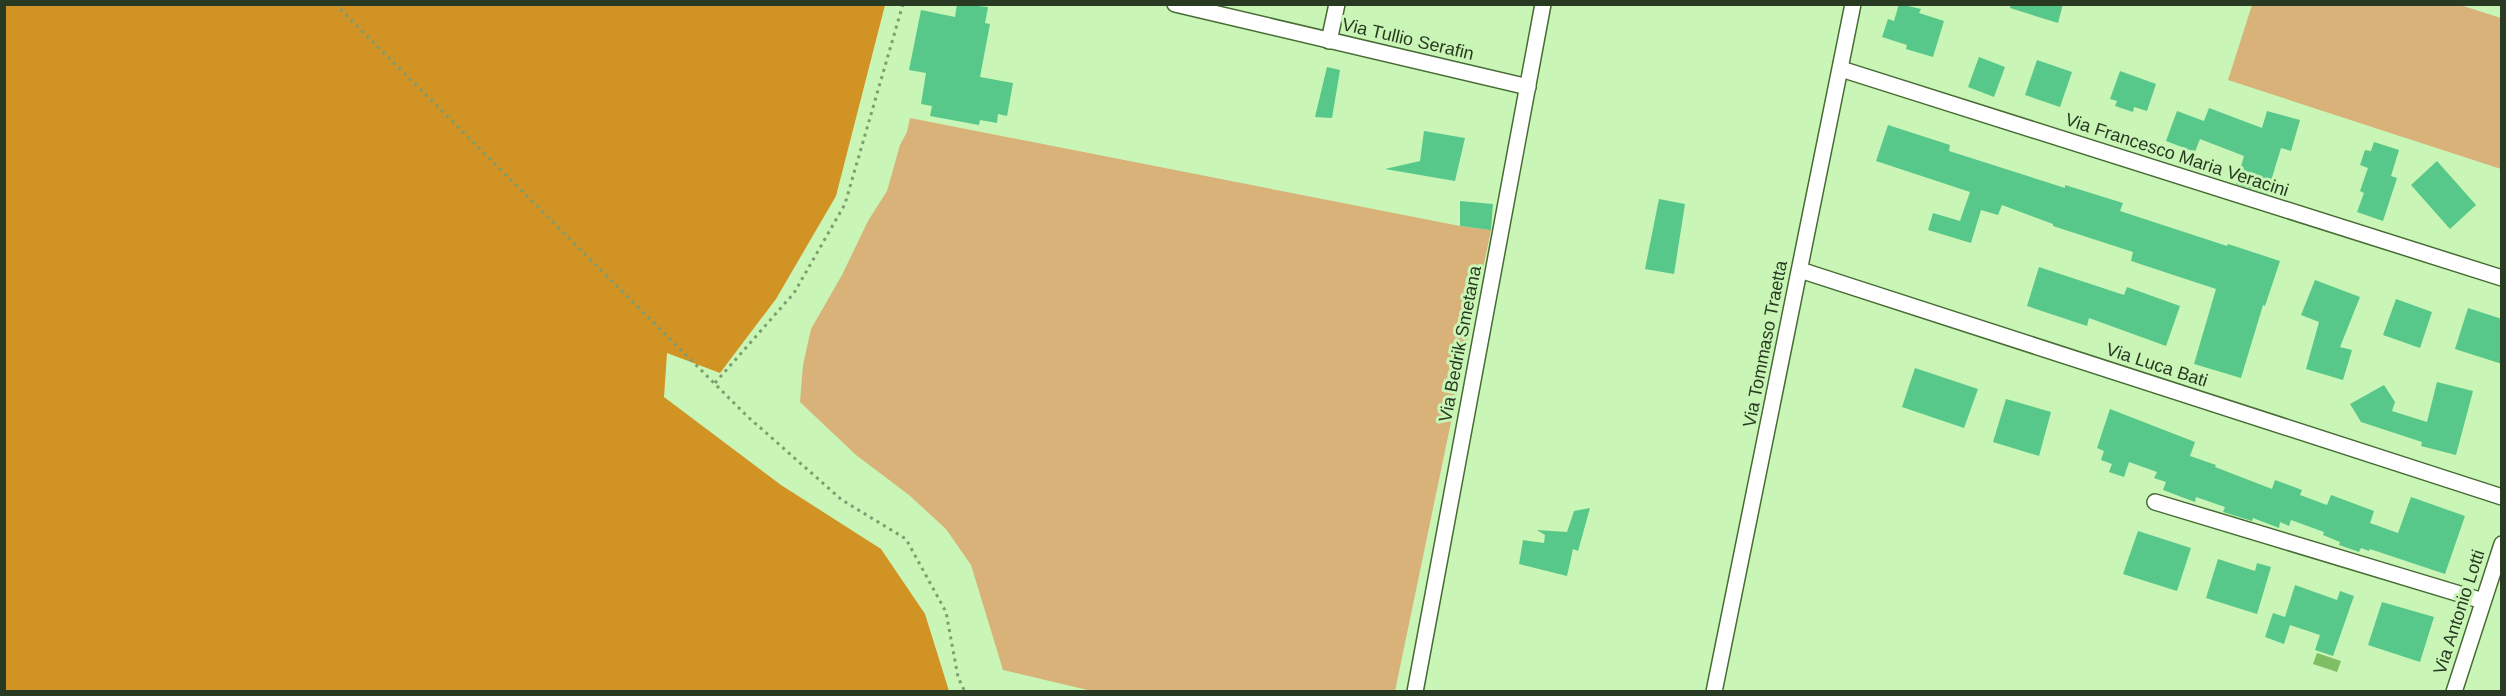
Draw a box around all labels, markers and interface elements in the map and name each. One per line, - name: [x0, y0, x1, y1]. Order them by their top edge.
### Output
- street label: Via Tullio Serafin: [1340, 14, 1476, 64]
- street label: Via Francesco Maria Veracini: [2063, 109, 2291, 201]
- street label: Via Tommaso Traetta: [1739, 258, 1791, 429]
- street label: Via Bedrik Smetana: [1435, 263, 1485, 424]
- street label: Via Luca Bati: [2104, 339, 2210, 391]
- street label: Via Antonio Lotti: [2429, 547, 2489, 677]

